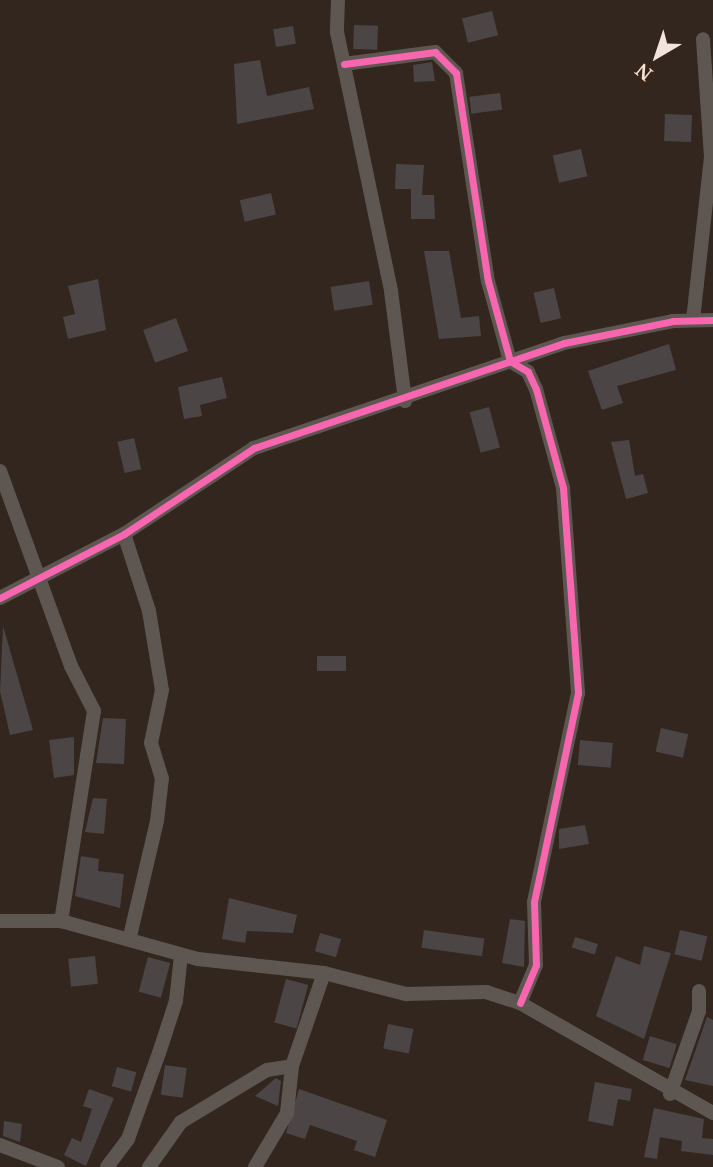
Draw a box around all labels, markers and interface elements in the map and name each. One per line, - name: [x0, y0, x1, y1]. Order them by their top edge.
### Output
- north arrow: [622, 21, 692, 91]
- text: N: [630, 58, 658, 87]

